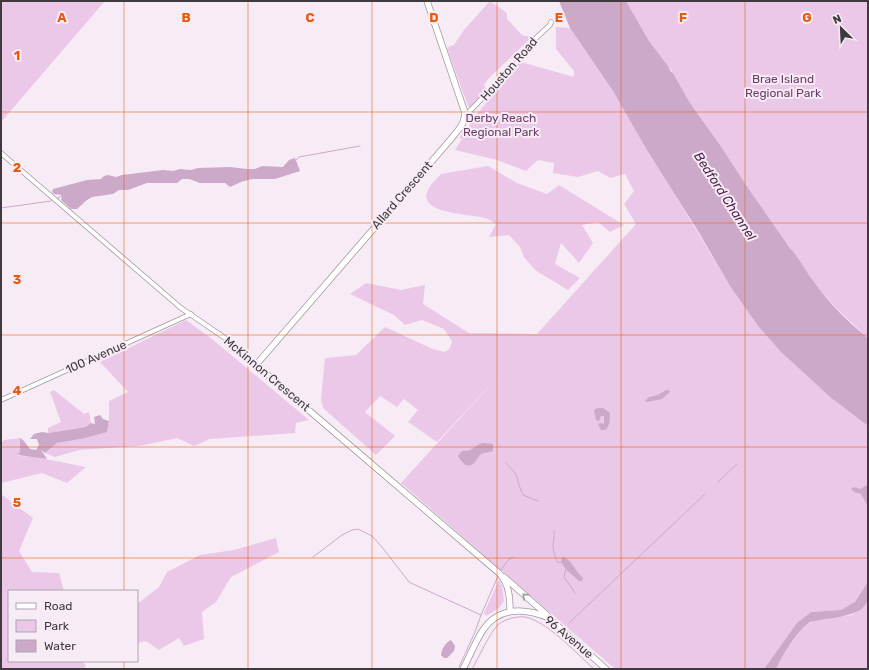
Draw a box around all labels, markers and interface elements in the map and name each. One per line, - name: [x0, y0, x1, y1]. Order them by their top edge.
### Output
- north arrow: [821, 8, 861, 48]
- text: A: [57, 10, 67, 25]
- text: B: [181, 10, 191, 25]
- text: C: [305, 10, 315, 25]
- text: D: [429, 10, 439, 25]
- text: E: [555, 10, 563, 25]
- text: F: [679, 10, 687, 25]
- text: G: [802, 10, 812, 25]
- text: N: [831, 12, 843, 27]
- street label: Houston Road: [478, 35, 540, 103]
- text: 1: [14, 48, 20, 63]
- park label: Brae Island Regional Park: [745, 72, 822, 100]
- park label: Derby Reach Regional Park: [463, 111, 540, 139]
- water label: Bedford Channel: [691, 149, 760, 244]
- street label: Allard Crescent: [369, 158, 436, 232]
- text: 2: [13, 160, 21, 175]
- text: 3: [13, 272, 22, 287]
- street label: McKinnon Crescent: [221, 334, 313, 414]
- street label: 100 Avenue: [63, 337, 129, 377]
- text: 4: [13, 383, 22, 398]
- text: 5: [13, 495, 21, 510]
- legend: [8, 590, 138, 662]
- one-way arrow: [523, 594, 530, 601]
- text: Road: [44, 599, 72, 613]
- street label: 96 Avenue: [542, 613, 596, 661]
- text: Park: [44, 619, 70, 633]
- text: Water: [44, 639, 76, 653]

